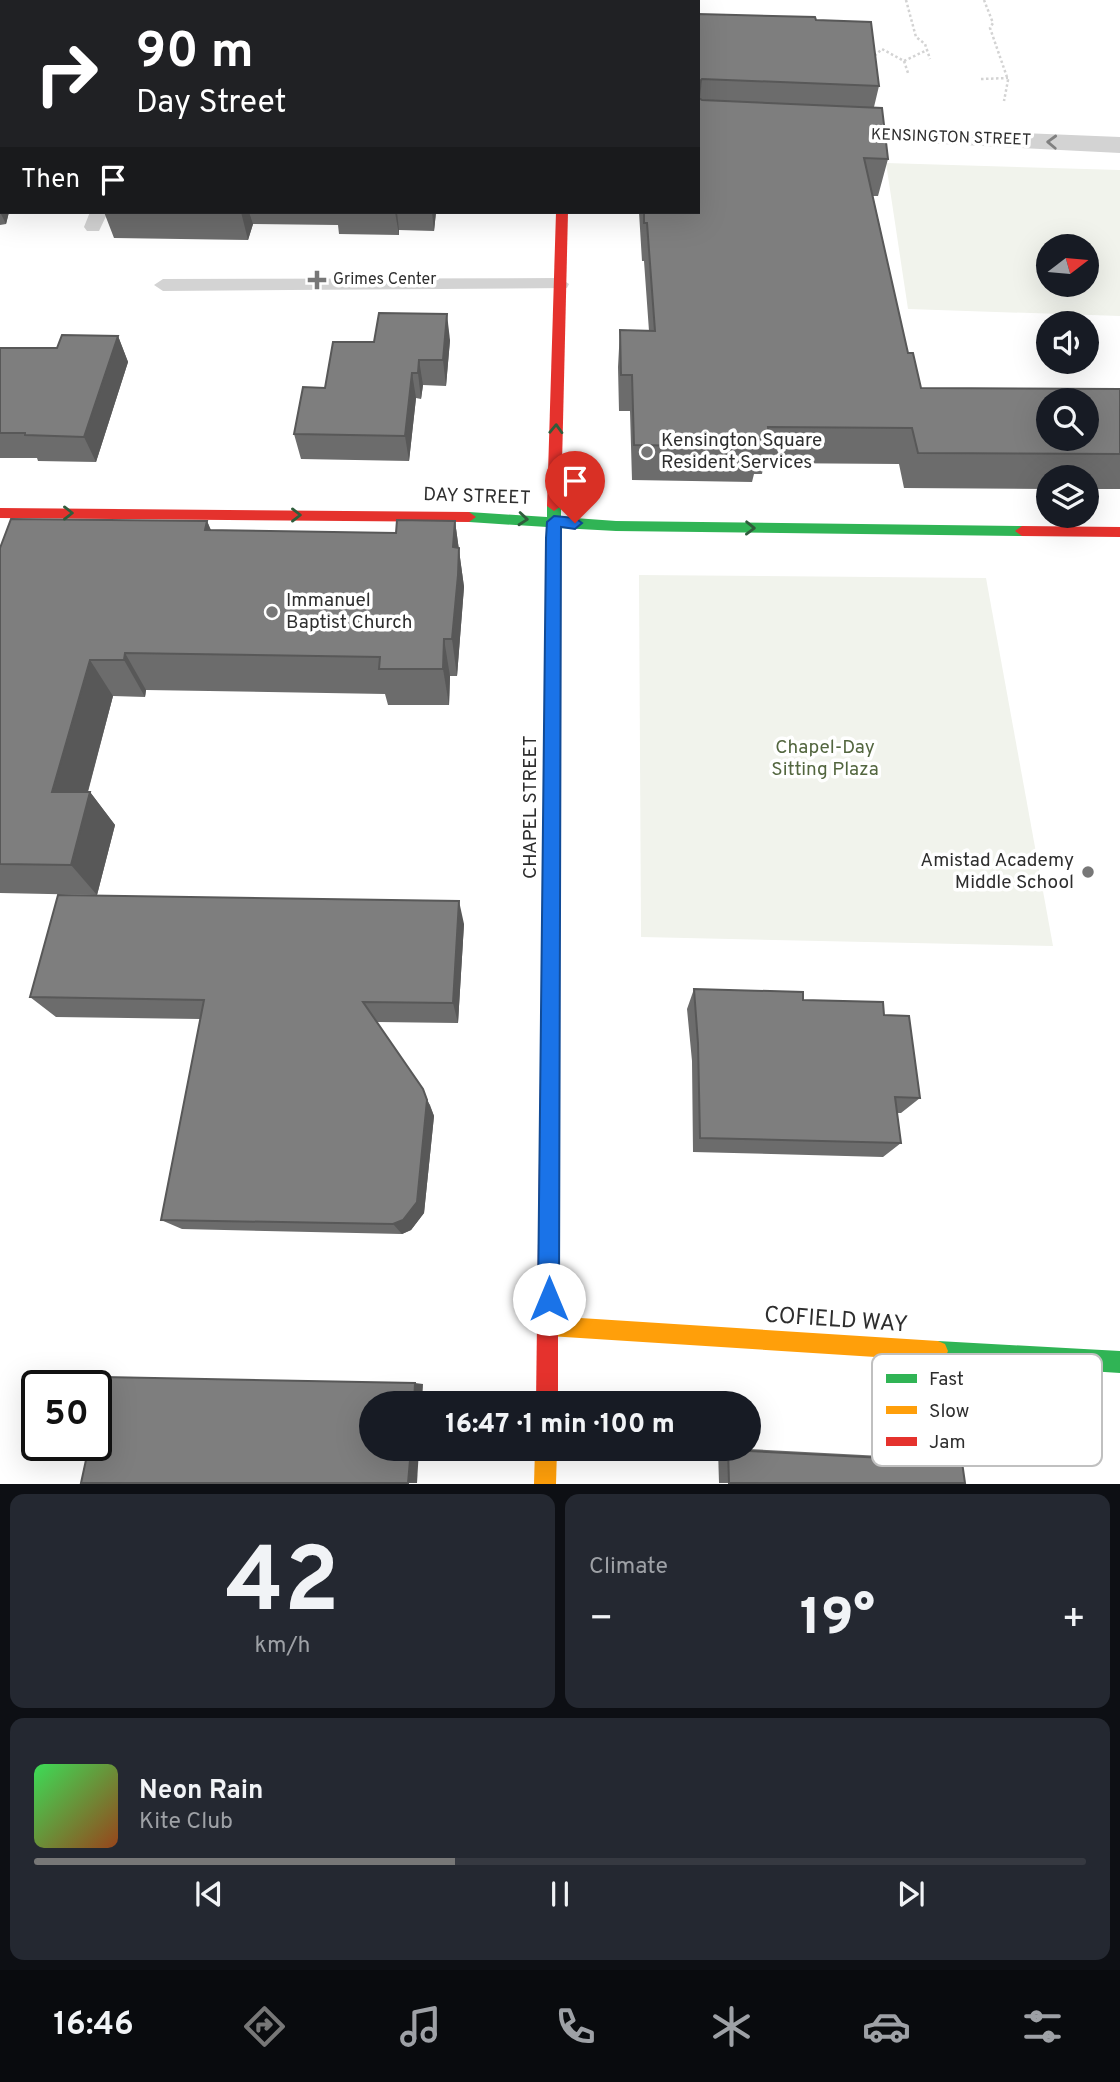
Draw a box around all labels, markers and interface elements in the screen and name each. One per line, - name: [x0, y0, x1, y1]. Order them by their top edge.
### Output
- text: 90 m: [136, 23, 254, 85]
- icon: right: [21, 28, 112, 119]
- text: Day Street: [136, 84, 287, 124]
- street label: KENSINGTON STREET: [871, 125, 1031, 151]
- one-way arrow: [1046, 135, 1057, 150]
- icon: arrive: [94, 161, 132, 199]
- text: Then: [21, 164, 80, 197]
- north arrow: [1036, 234, 1099, 298]
- map controls: [1036, 234, 1099, 528]
- marker: Grimes Center: [307, 270, 327, 290]
- place label: Grimes Center: [333, 270, 437, 290]
- button: sound: [1036, 311, 1099, 374]
- button: search: [1036, 388, 1099, 451]
- one-way arrow: [549, 423, 564, 434]
- place label: Kensington Square Resident Services: [661, 429, 822, 475]
- marker: Kensington Square Resident Services: [639, 444, 655, 460]
- pin: [545, 451, 605, 523]
- icon: arrive: [556, 462, 594, 500]
- button: layers: [1036, 465, 1099, 528]
- street label: DAY STREET: [423, 483, 531, 511]
- one-way arrow: [63, 505, 74, 521]
- one-way arrow: [291, 507, 301, 523]
- one-way arrow: [518, 511, 529, 526]
- one-way arrow: [746, 520, 756, 536]
- place label: Immanuel Baptist Church: [286, 589, 412, 635]
- marker: Immanuel Baptist Church: [264, 604, 280, 620]
- street label: CHAPEL STREET: [519, 735, 543, 879]
- park label: Chapel-Day Sitting Plaza: [771, 736, 879, 782]
- place label: Amistad Academy Middle School: [920, 849, 1074, 895]
- marker: Amistad Academy Middle School: [1080, 864, 1096, 880]
- position arrow: [512, 1262, 586, 1336]
- street label: COFIELD WAY: [763, 1302, 909, 1340]
- legend: [872, 1354, 1102, 1466]
- text: Fast: [929, 1368, 964, 1392]
- speed limit sign: 50: [21, 1370, 112, 1461]
- text: Slow: [929, 1400, 969, 1424]
- text: 16:47 · 1 min · 100 m: [445, 1409, 675, 1442]
- text: Jam: [929, 1431, 966, 1455]
- text: 42: [225, 1529, 340, 1644]
- text: Climate: [589, 1553, 668, 1582]
- text: 19°: [800, 1587, 875, 1653]
- text: −: [589, 1596, 614, 1645]
- text: +: [1061, 1596, 1086, 1645]
- text: km/h: [255, 1632, 310, 1661]
- text: Neon Rain: [139, 1775, 264, 1808]
- text: Kite Club: [139, 1808, 233, 1837]
- icon: previous: [190, 1875, 228, 1913]
- icon: pause: [541, 1875, 579, 1913]
- icon: next: [892, 1875, 930, 1913]
- icon: directions: [240, 2002, 289, 2051]
- icon: music: [396, 2002, 445, 2051]
- icon: phone: [551, 2002, 600, 2051]
- icon: climate: [707, 2002, 756, 2051]
- icon: car: [862, 2002, 911, 2051]
- icon: filters: [1018, 2002, 1067, 2051]
- text: 16:46: [53, 2006, 134, 2046]

